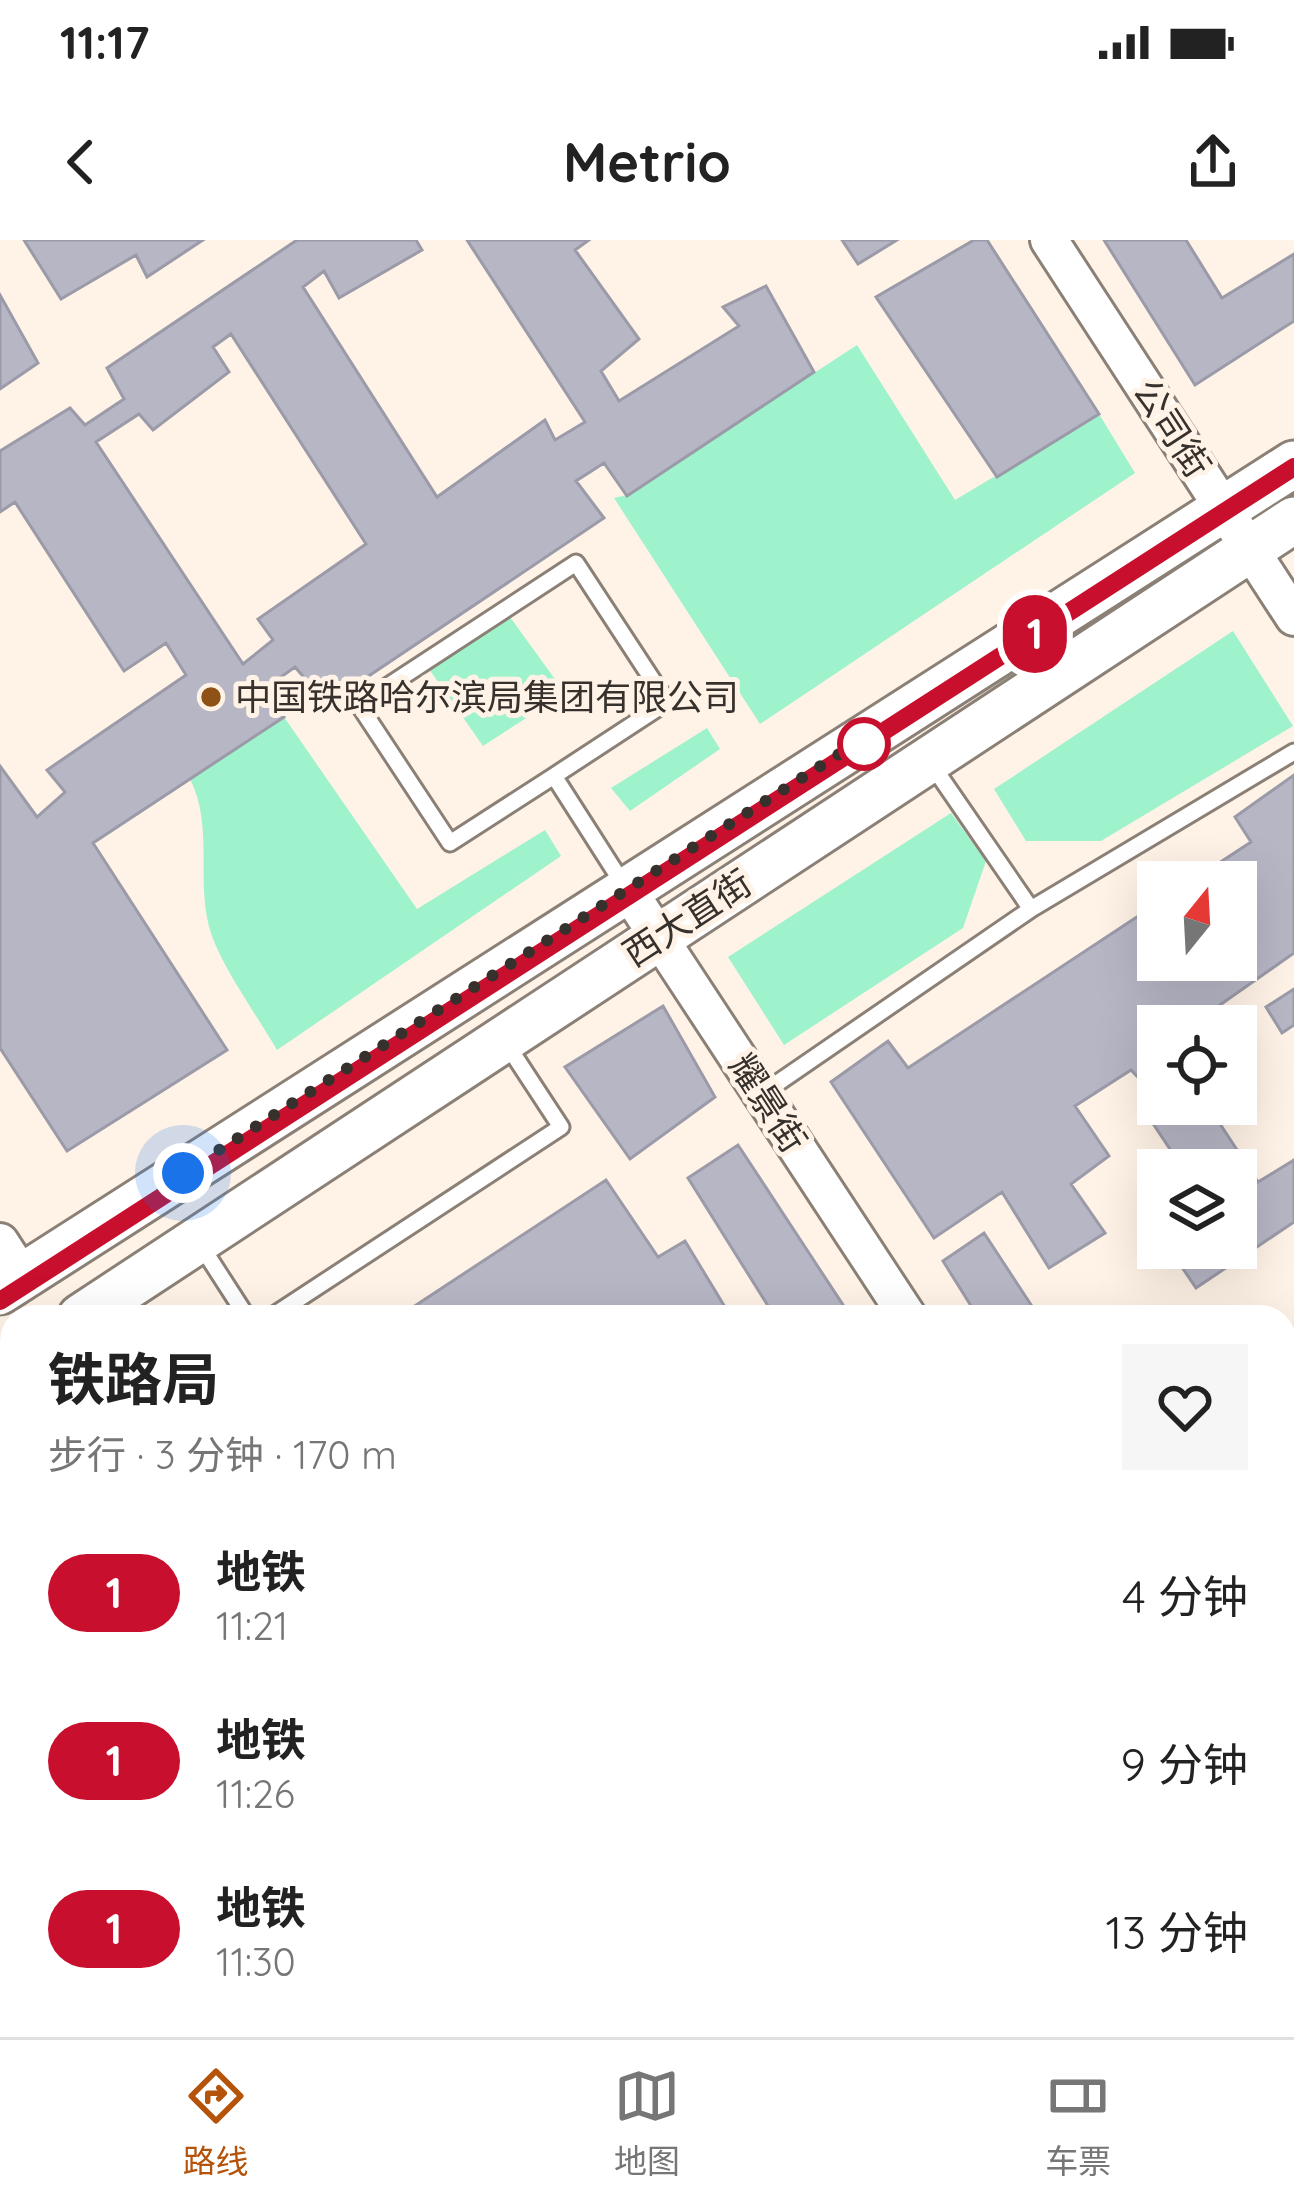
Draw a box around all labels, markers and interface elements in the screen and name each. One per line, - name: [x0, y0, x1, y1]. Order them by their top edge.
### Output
- text: 11:17: [60, 14, 150, 70]
- text: Metrio: [563, 128, 731, 196]
- icon: back: [48, 129, 114, 195]
- icon: share: [1180, 129, 1246, 195]
- street label: 公司街: [1124, 370, 1221, 485]
- line badge: 1: [996, 595, 1074, 673]
- text: 1: [1027, 607, 1043, 660]
- place label: 中国铁路哈尔滨局集团有限公司: [235, 674, 739, 719]
- marker: 中国铁路哈尔滨局集团有限公司: [198, 684, 224, 710]
- unlabelled marker: [839, 719, 889, 769]
- street label: 西大直街: [614, 859, 759, 976]
- north arrow: [1137, 861, 1257, 981]
- map controls: [1137, 861, 1257, 1269]
- button: locate: [1137, 1005, 1257, 1125]
- street label: 耀景街: [720, 1045, 817, 1160]
- your location: [153, 1143, 213, 1203]
- button: layers: [1137, 1149, 1257, 1269]
- text: 铁路局: [48, 1343, 219, 1414]
- button: heart: [1122, 1344, 1248, 1470]
- text: 步行 · 3 分钟 · 170 m: [48, 1430, 397, 1479]
- text: 地铁: [216, 1543, 306, 1599]
- text: 1: [106, 1566, 122, 1619]
- text: 4 分钟: [1122, 1568, 1248, 1624]
- text: 11:21: [216, 1601, 288, 1650]
- text: 地铁: [216, 1711, 306, 1767]
- text: 1: [106, 1734, 122, 1787]
- text: 9 分钟: [1121, 1736, 1248, 1792]
- text: 11:26: [216, 1769, 295, 1818]
- text: 地铁: [216, 1879, 306, 1935]
- text: 1: [106, 1902, 122, 1955]
- text: 13 分钟: [1105, 1904, 1248, 1960]
- text: 11:30: [216, 1937, 296, 1986]
- tab: 路线: [183, 2063, 249, 2183]
- tab: 地图: [614, 2063, 680, 2183]
- tab: 车票: [1045, 2063, 1111, 2183]

